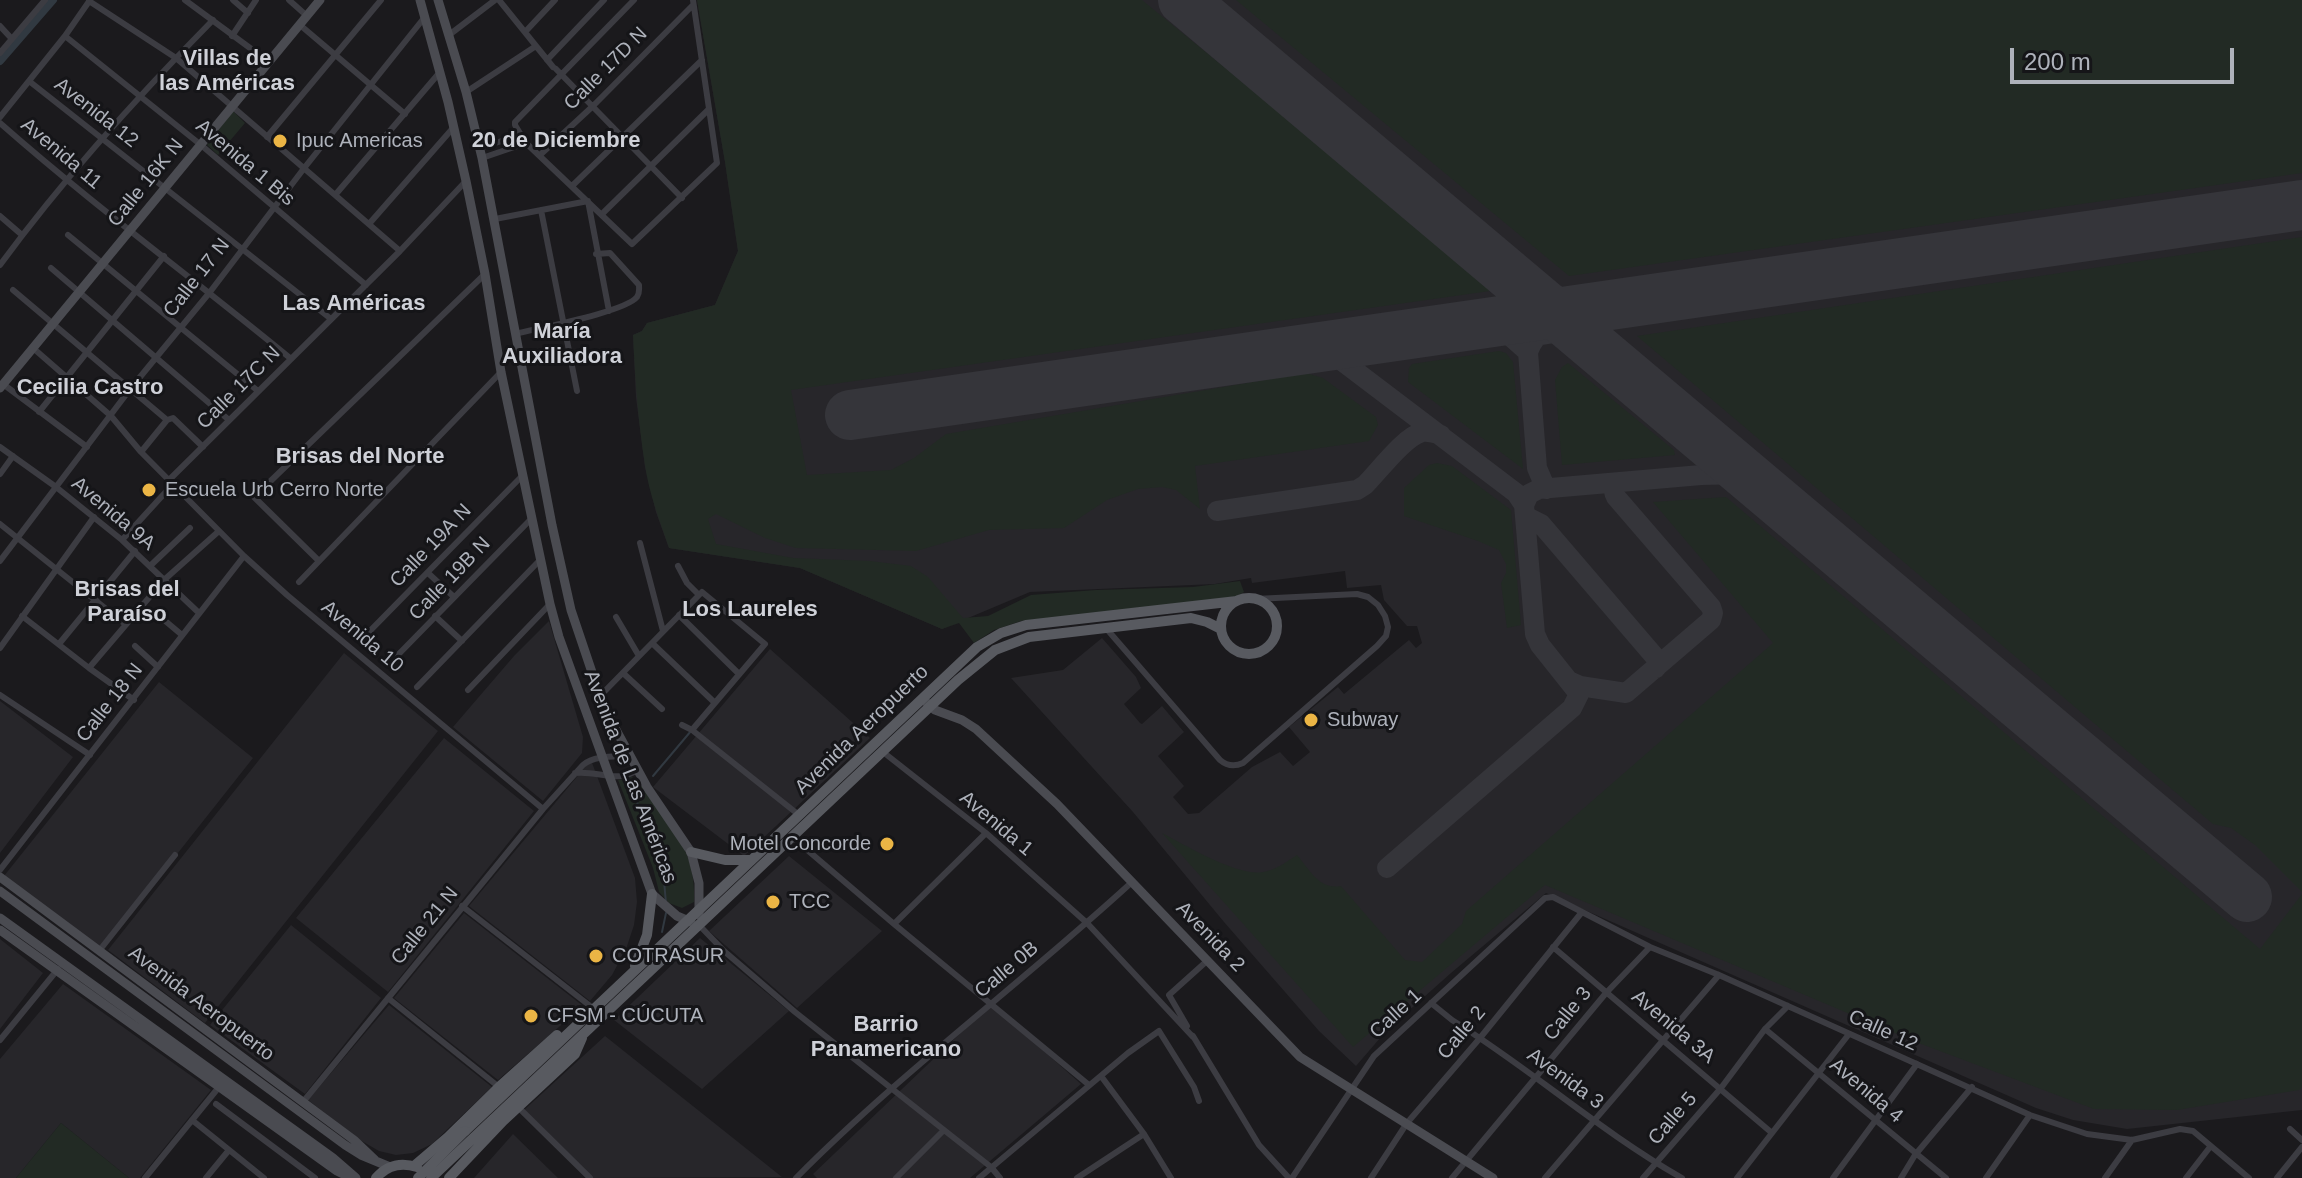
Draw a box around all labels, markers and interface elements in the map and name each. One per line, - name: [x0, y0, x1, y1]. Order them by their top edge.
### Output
- street label: Calle 17D N: [559, 22, 653, 116]
- scale bar: [2014, 32, 2238, 82]
- district label: Villas de las Américas: [159, 46, 295, 98]
- text: 200 m: [2024, 48, 2091, 75]
- street label: Avenida 12: [49, 73, 143, 153]
- street label: Avenida 11: [16, 113, 106, 195]
- street label: Avenida 1 Bis: [191, 115, 299, 211]
- district label: 20 de Diciembre: [472, 128, 640, 154]
- place label: Ipuc Americas: [296, 129, 423, 153]
- marker: Ipuc Americas: [271, 132, 289, 150]
- street label: Calle 16K N: [103, 134, 189, 232]
- street label: Calle 17 N: [159, 234, 235, 322]
- district label: Las Américas: [282, 291, 426, 317]
- district label: María Auxiliadora: [502, 319, 622, 370]
- street label: Calle 17C N: [192, 341, 286, 435]
- district label: Cecilia Castro: [17, 375, 163, 401]
- district label: Brisas del Norte: [276, 444, 444, 470]
- street label: Avenida 9A: [66, 472, 160, 556]
- place label: Escuela Urb Cerro Norte: [165, 478, 384, 502]
- marker: Escuela Urb Cerro Norte: [140, 481, 158, 499]
- street label: Calle 19A N: [385, 499, 477, 593]
- street label: Calle 19B N: [404, 532, 496, 626]
- district label: Brisas del Paraíso: [74, 577, 180, 628]
- street label: Avenida 10: [316, 596, 408, 678]
- district label: Los Laureles: [682, 597, 818, 623]
- street label: Calle 18 N: [72, 659, 148, 747]
- street label: Avenida Aeropuerto: [790, 660, 934, 800]
- street label: Avenida de Las Américas: [578, 667, 682, 887]
- place label: Subway: [1327, 708, 1398, 732]
- marker: Subway: [1302, 711, 1320, 729]
- street label: Avenida 1: [954, 786, 1038, 862]
- place label: Motel Concorde: [730, 832, 871, 856]
- marker: Motel Concorde: [878, 835, 896, 853]
- street label: Calle 21 N: [386, 882, 464, 970]
- place label: TCC: [789, 890, 830, 914]
- marker: TCC: [764, 893, 782, 911]
- street label: Avenida 2: [1171, 897, 1249, 977]
- street label: Calle 0B: [970, 937, 1044, 1003]
- street label: Avenida Aeropuerto: [123, 941, 279, 1067]
- place label: COTRASUR: [612, 944, 724, 968]
- marker: COTRASUR: [587, 947, 605, 965]
- street label: Calle 3: [1539, 982, 1597, 1046]
- street label: Calle 1: [1365, 984, 1427, 1044]
- street label: Avenida 3A: [1626, 985, 1720, 1069]
- street label: Calle 2: [1433, 1001, 1491, 1065]
- place label: CFSM - CÚCUTA: [547, 1004, 703, 1028]
- street label: Calle 12: [1845, 1005, 1921, 1057]
- marker: CFSM - CÚCUTA: [522, 1007, 540, 1025]
- district label: Barrio Panamericano: [811, 1012, 961, 1064]
- street label: Avenida 3: [1522, 1043, 1608, 1115]
- street label: Avenida 4: [1824, 1053, 1908, 1129]
- street label: Calle 5: [1644, 1088, 1702, 1150]

